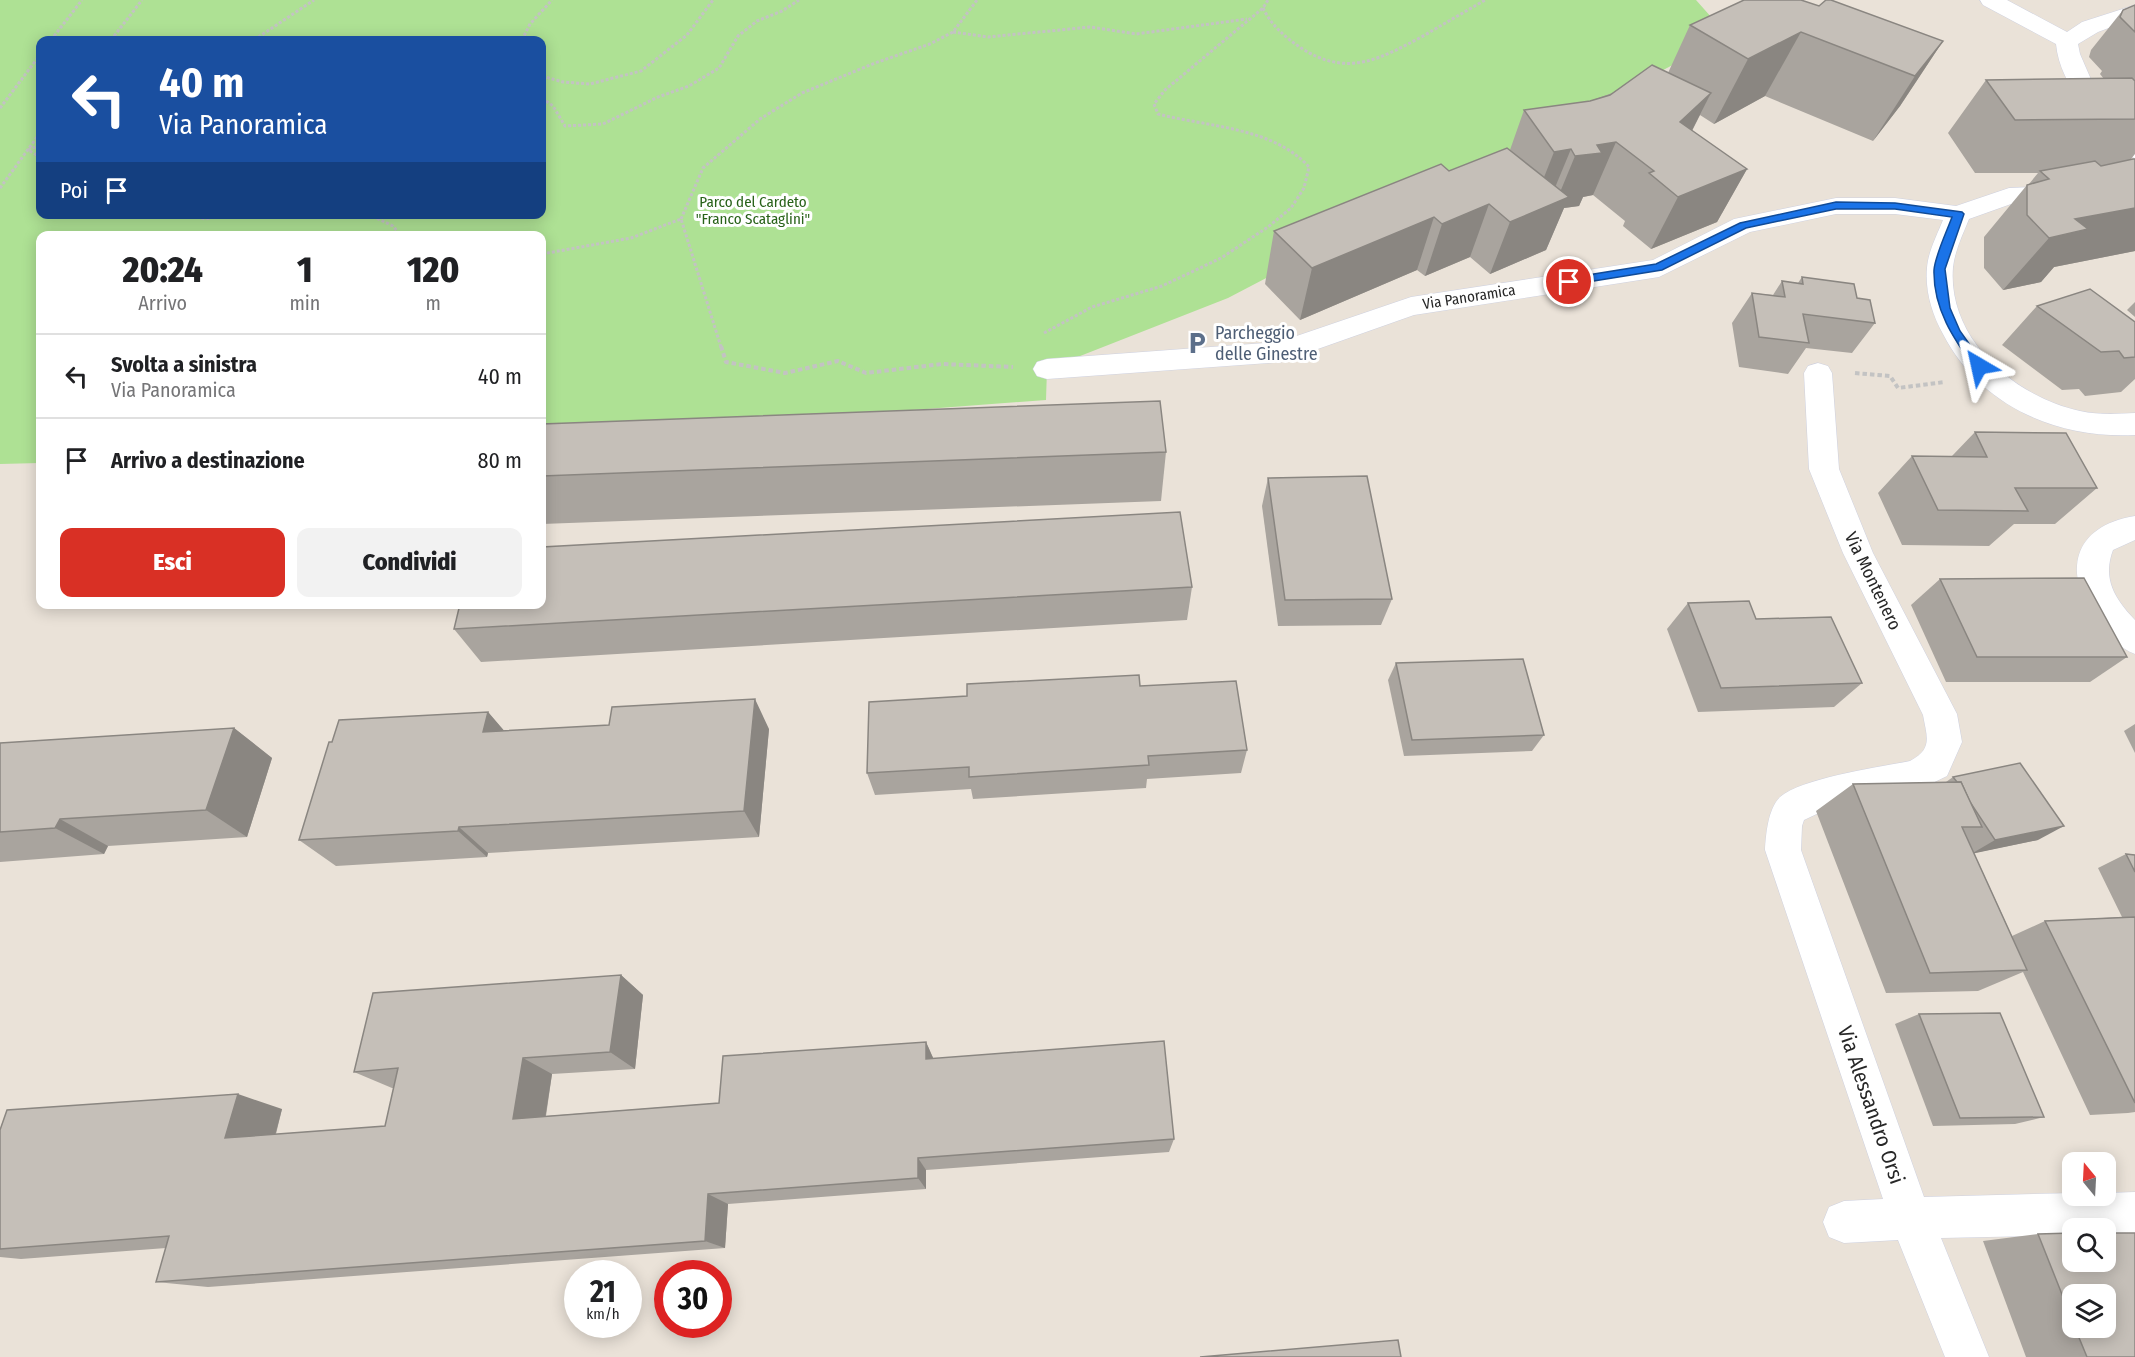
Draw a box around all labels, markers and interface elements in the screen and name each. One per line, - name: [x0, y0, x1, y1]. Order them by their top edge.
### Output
- text: 40 m: [159, 58, 244, 108]
- icon: left: [60, 60, 138, 138]
- text: Via Panoramica: [159, 109, 327, 141]
- icon: arrive: [100, 174, 133, 207]
- text: Poi: [60, 177, 88, 204]
- park label: Parco del Cardeto "Franco Scataglini": [696, 193, 810, 228]
- text: 20:24: [123, 248, 203, 292]
- text: 1: [297, 248, 313, 292]
- text: 120: [407, 248, 459, 292]
- pin: [1543, 256, 1594, 307]
- icon: arrive: [1552, 265, 1585, 298]
- street label: Via Panoramica: [1421, 281, 1517, 313]
- text: Arrivo: [138, 291, 187, 315]
- text: min: [289, 291, 320, 315]
- text: m: [425, 291, 441, 315]
- place label: Parcheggio delle Ginestre: [1215, 322, 1318, 365]
- parking icon: Parcheggio delle Ginestre: [1184, 330, 1210, 356]
- position arrow: [1947, 334, 2011, 398]
- text: Svolta a sinistra: [111, 351, 257, 378]
- icon: left: [60, 360, 93, 393]
- text: 40 m: [478, 363, 522, 390]
- text: Via Panoramica: [111, 378, 236, 402]
- icon: arrive: [60, 444, 93, 477]
- text: Arrivo a destinazione: [111, 447, 305, 474]
- text: 80 m: [477, 447, 522, 474]
- button: Esci: [60, 528, 285, 597]
- button: Condividi: [297, 528, 522, 597]
- street label: Via Montenero: [1840, 528, 1906, 634]
- street label: Via Alessandro Orsi: [1832, 1023, 1910, 1187]
- north arrow: [2062, 1152, 2116, 1206]
- map controls: [2062, 1152, 2116, 1338]
- button: search: [2062, 1218, 2116, 1272]
- speed limit sign: 30: [654, 1260, 732, 1338]
- text: 21: [590, 1274, 616, 1310]
- button: layers: [2062, 1284, 2116, 1338]
- text: km/h: [586, 1305, 620, 1323]

